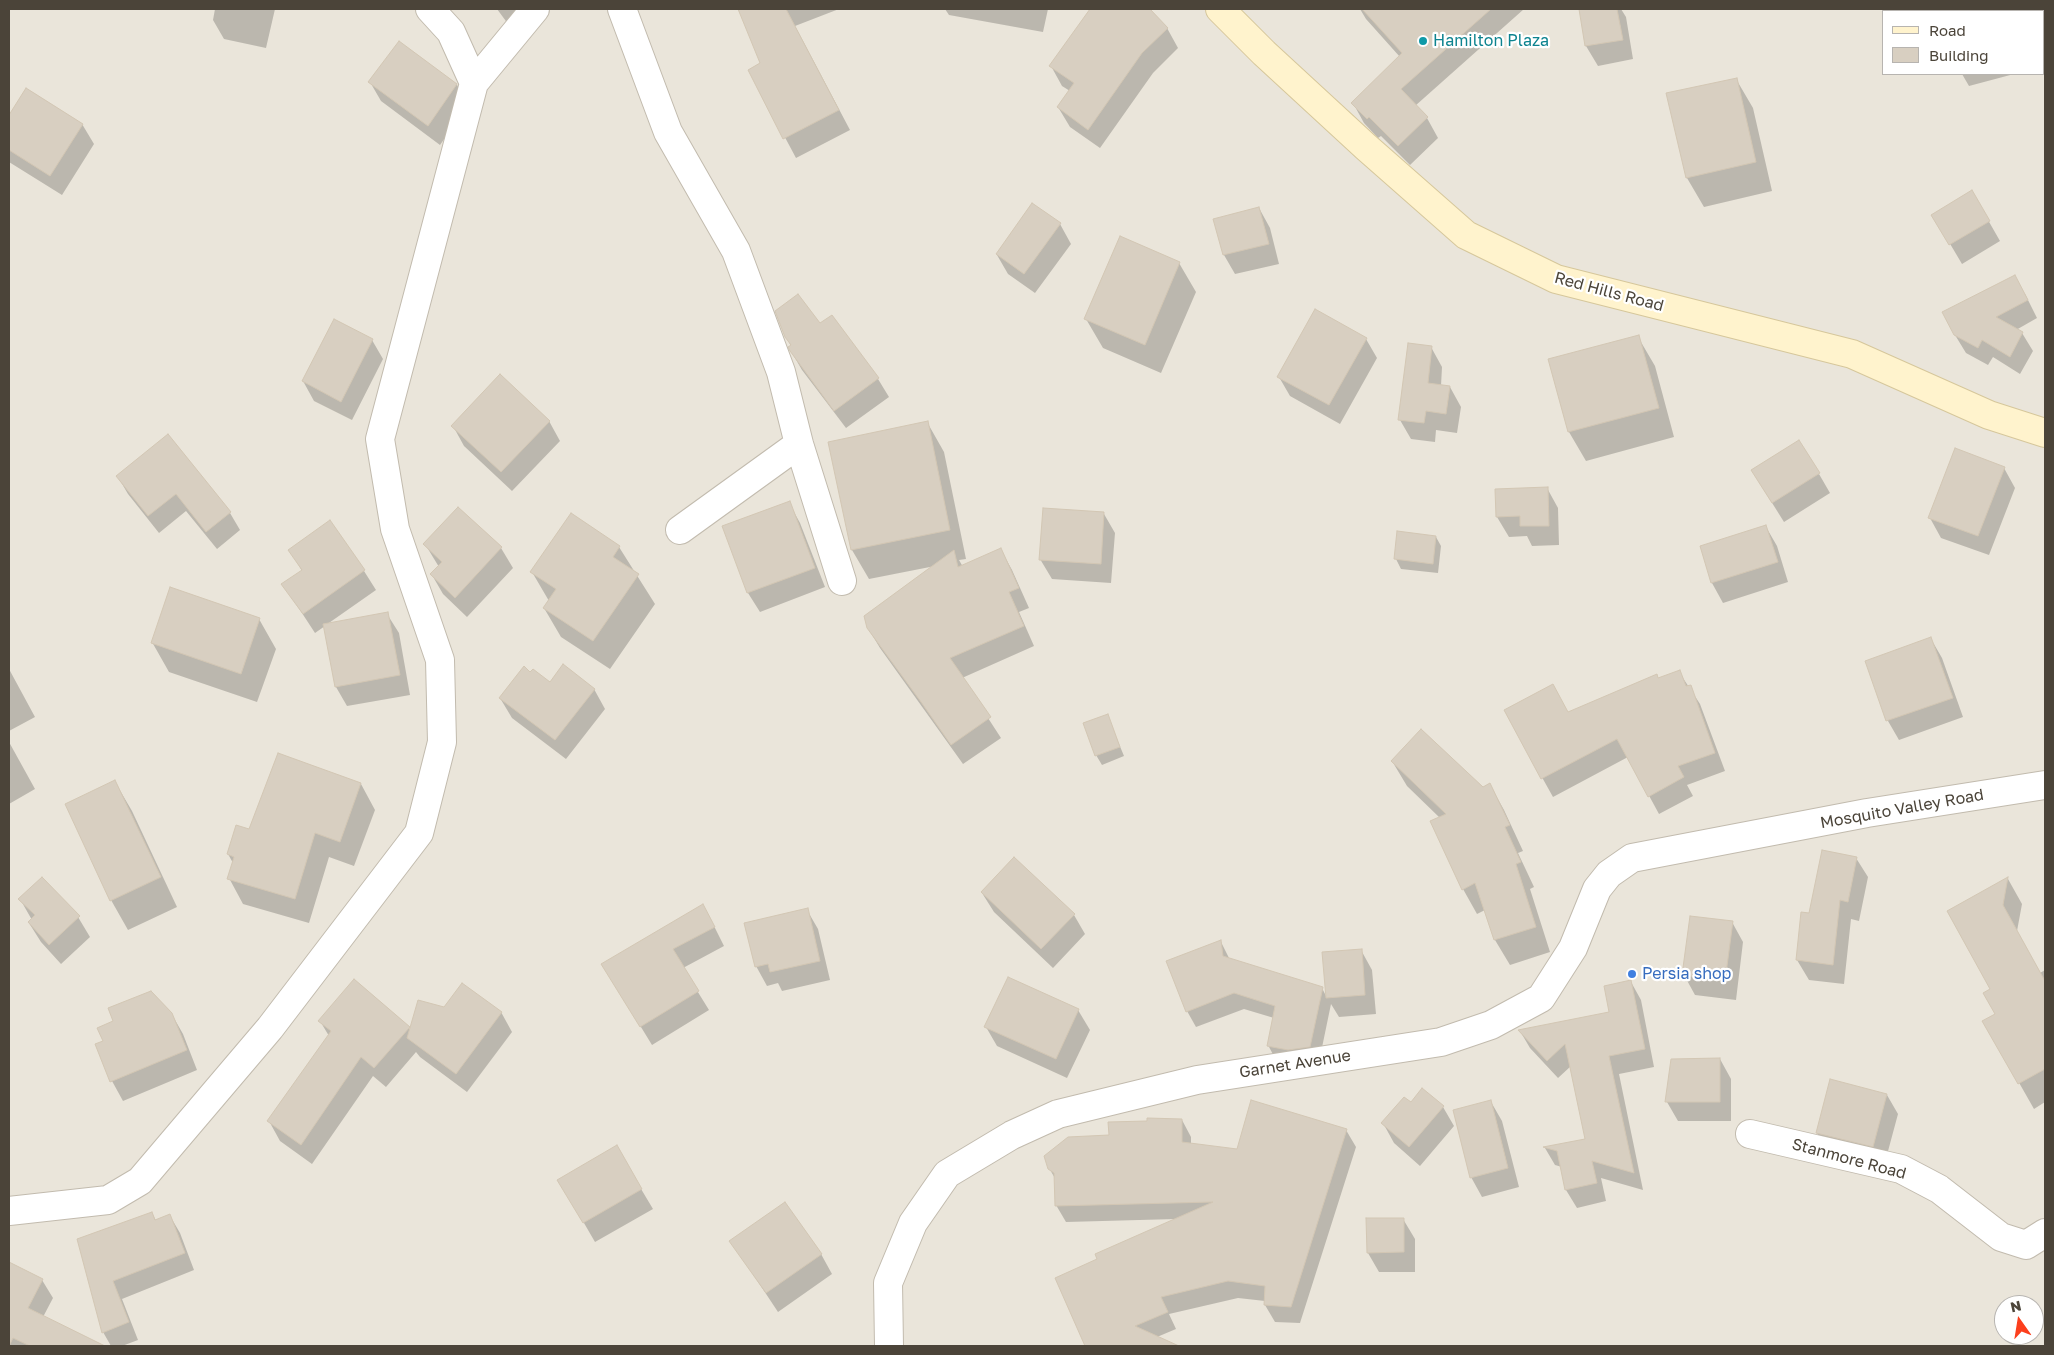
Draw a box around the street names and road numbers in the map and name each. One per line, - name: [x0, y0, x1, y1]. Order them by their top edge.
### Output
- street label: Red Hills Road: [1552, 268, 1666, 316]
- street label: Mosquito Valley Road: [1819, 785, 1985, 833]
- street label: Garnet Avenue: [1238, 1046, 1352, 1082]
- street label: Stanmore Road: [1790, 1135, 1908, 1183]

